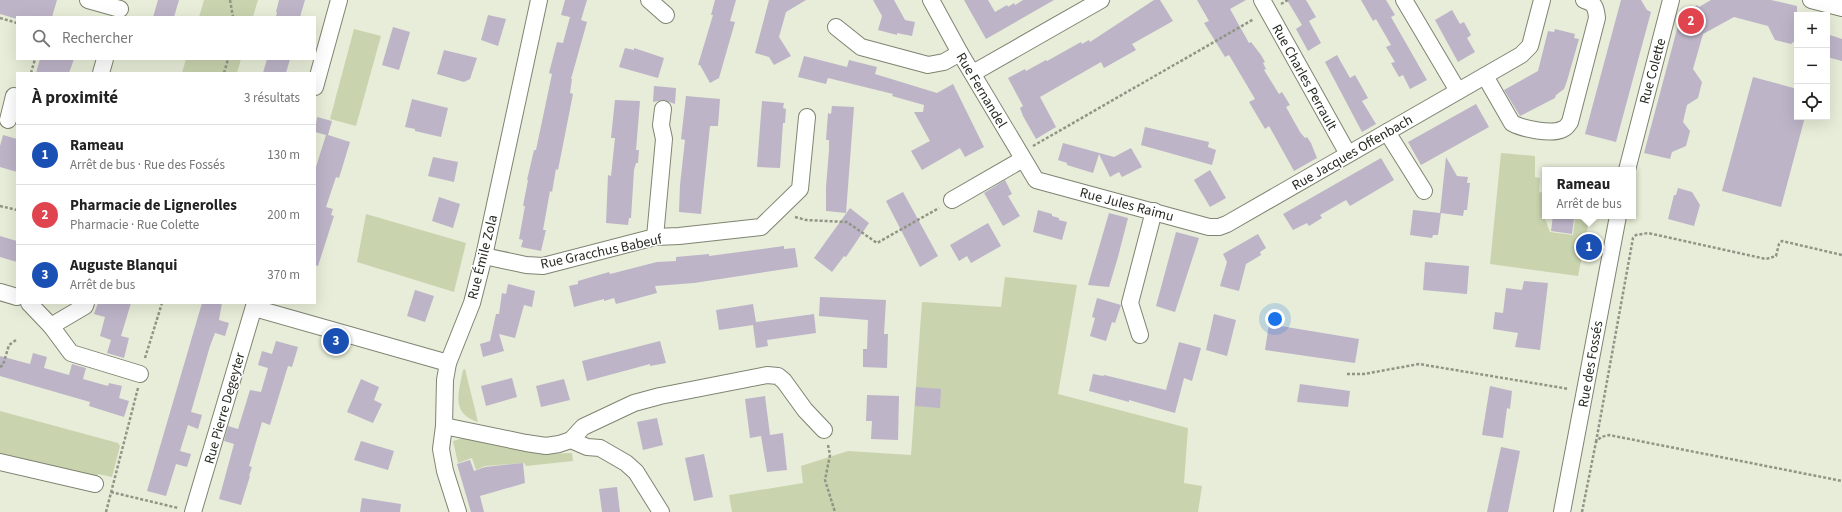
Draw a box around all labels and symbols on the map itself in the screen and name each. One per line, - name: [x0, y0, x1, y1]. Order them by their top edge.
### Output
- pin: 2: [1678, 6, 1704, 36]
- street label: Rue Charles Perrault: [1267, 21, 1342, 135]
- street label: Rue Colette: [1635, 36, 1671, 106]
- street label: Rue Fernandel: [951, 49, 1012, 132]
- street label: Rue Jacques Offenbach: [1288, 110, 1417, 196]
- street label: Rue Jules Raimu: [1078, 183, 1176, 227]
- street label: Rue Émile Zola: [463, 213, 503, 302]
- street label: Rue Gracchus Babeuf: [539, 229, 665, 275]
- pin: 1: [1576, 232, 1602, 262]
- your location: [1265, 309, 1285, 329]
- street label: Rue des Fossés: [1574, 319, 1608, 409]
- pin: 3: [323, 326, 349, 356]
- street label: Rue Pierre Degeyter: [199, 350, 250, 466]

